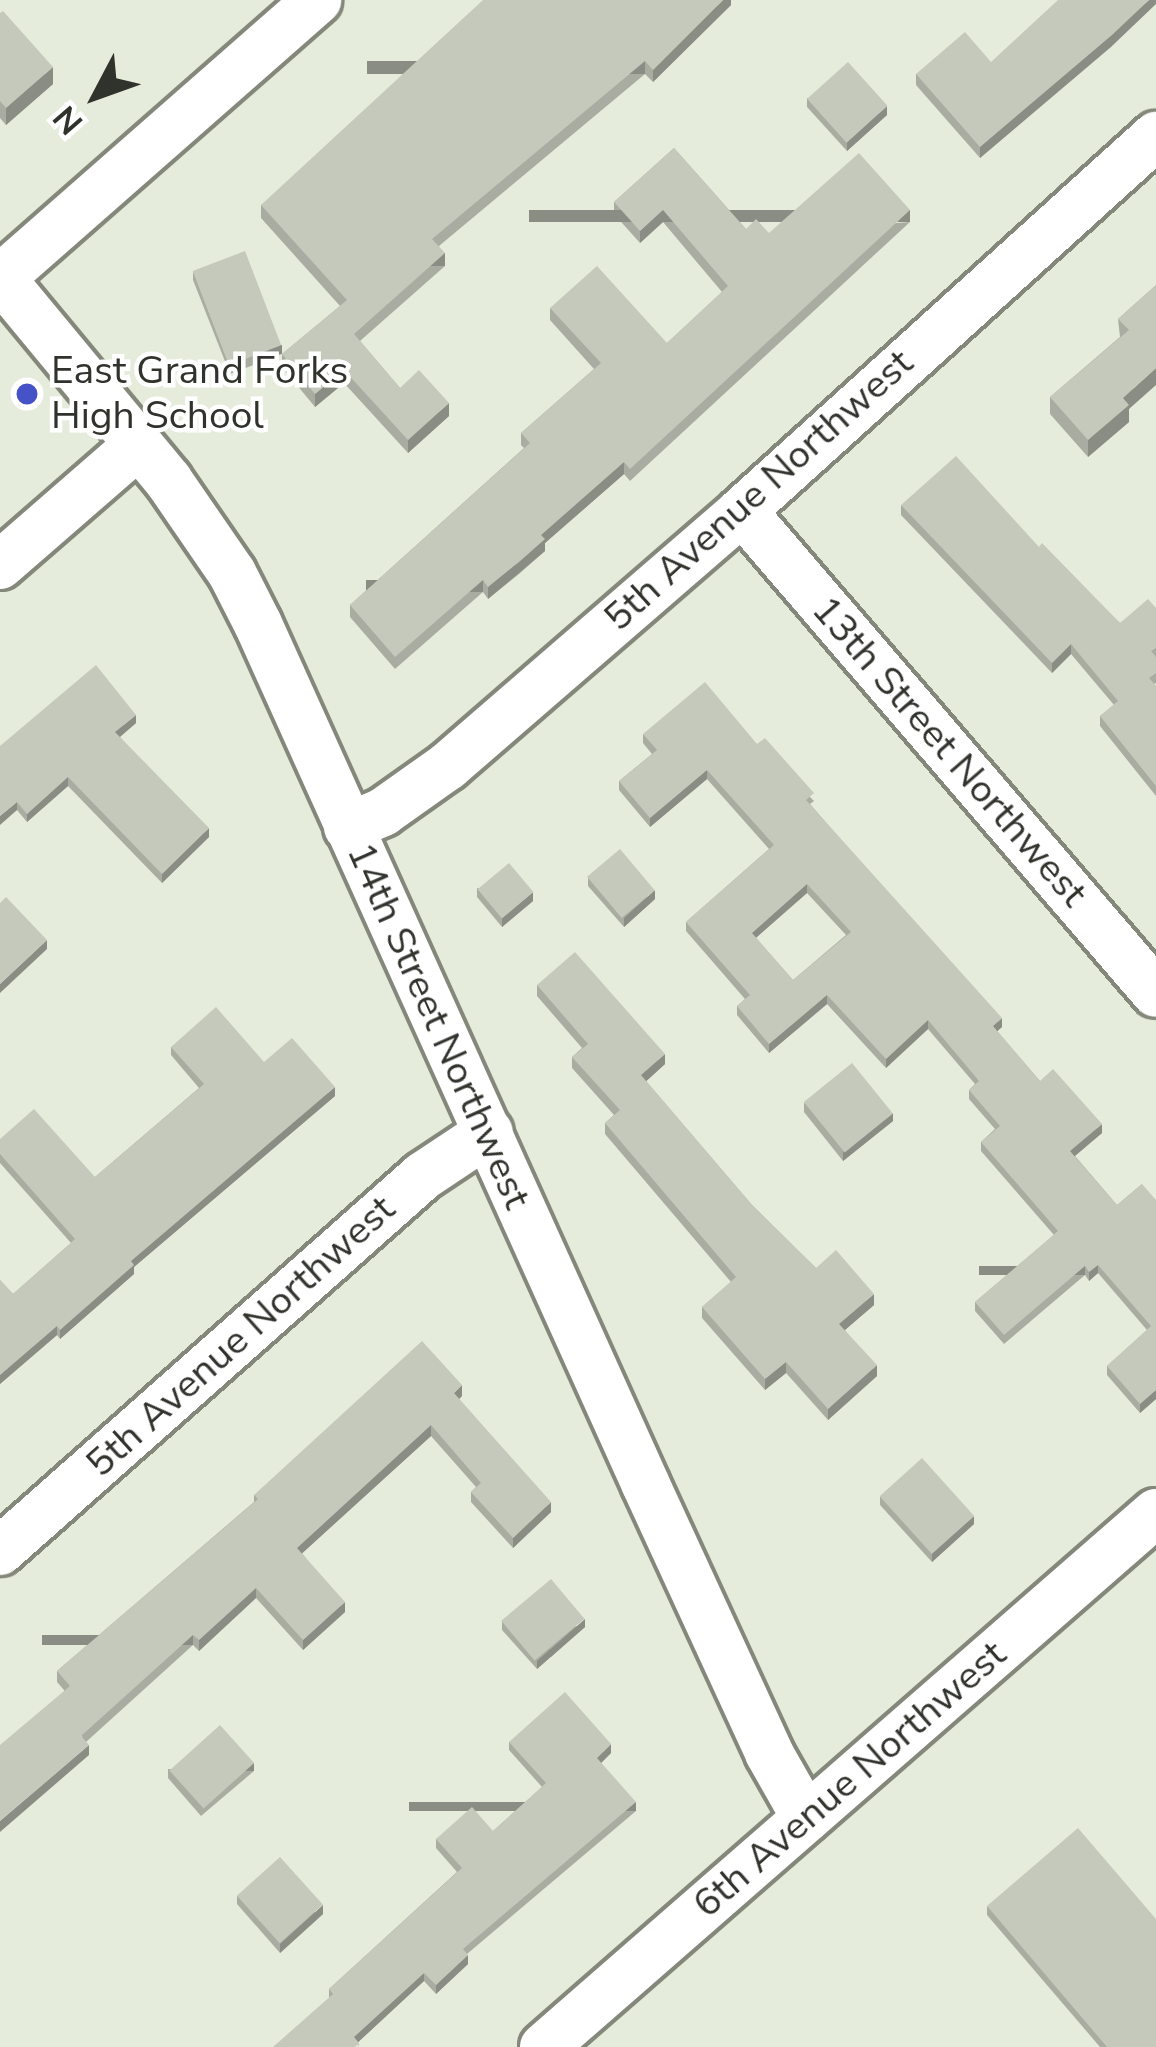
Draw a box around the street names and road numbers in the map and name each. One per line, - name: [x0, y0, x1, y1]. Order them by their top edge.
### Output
- street label: 5th Avenue Northwest: [595, 340, 923, 642]
- street label: 13th Street Northwest: [802, 587, 1096, 917]
- street label: 14th Street Northwest: [336, 836, 540, 1216]
- street label: 5th Avenue Northwest: [77, 1186, 405, 1488]
- street label: 6th Avenue Northwest: [684, 1632, 1016, 1928]

